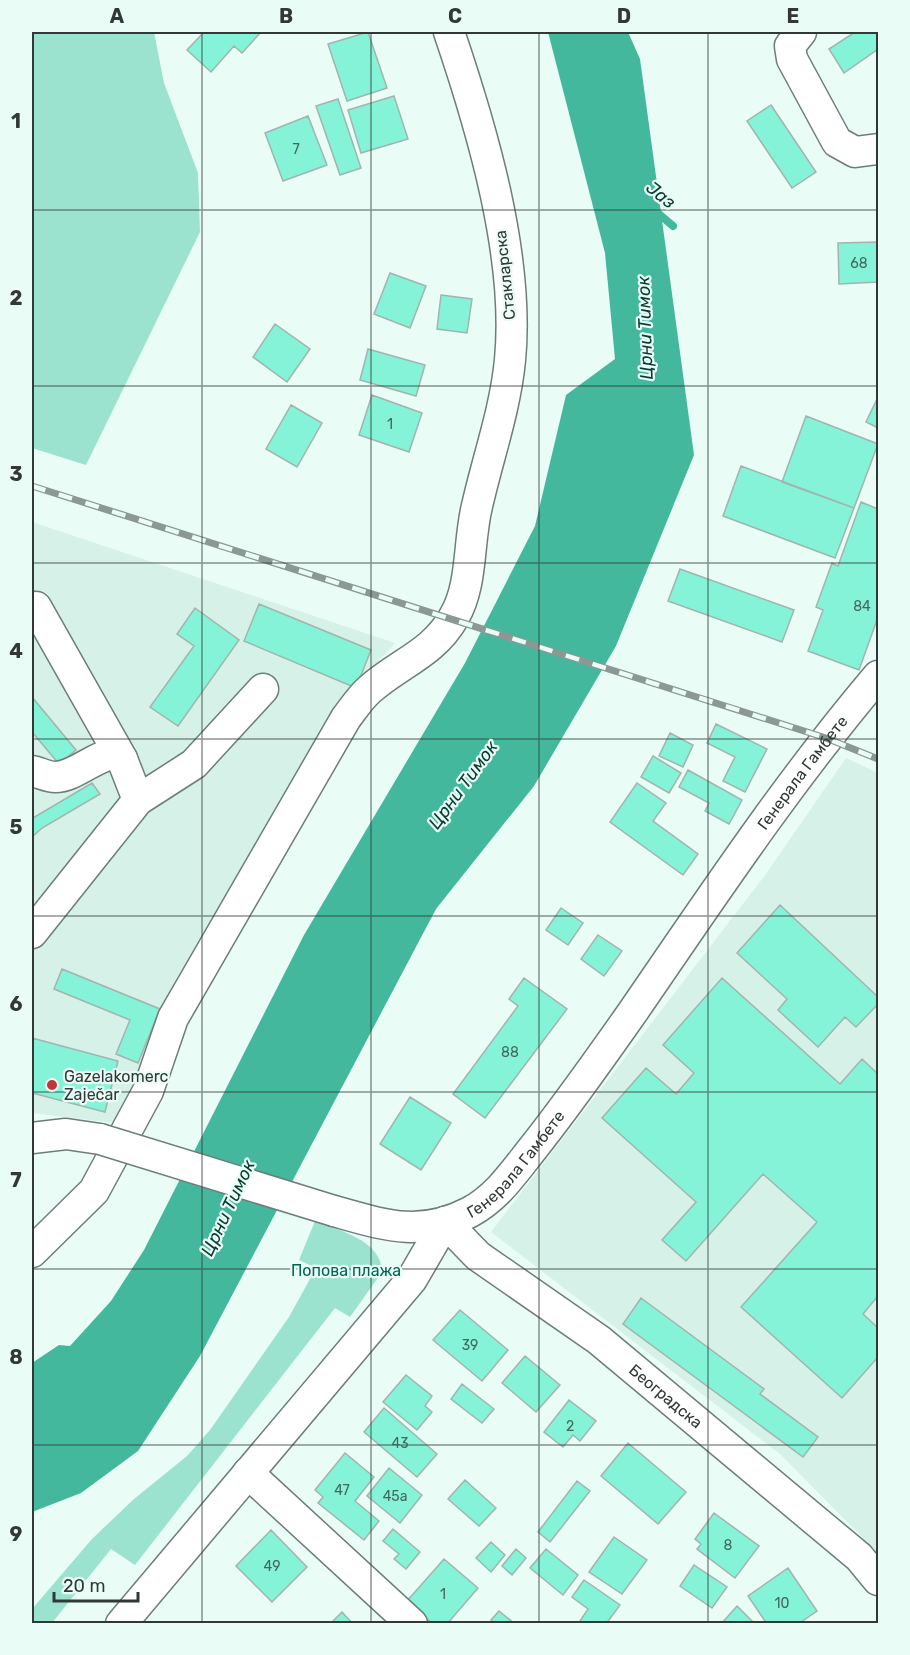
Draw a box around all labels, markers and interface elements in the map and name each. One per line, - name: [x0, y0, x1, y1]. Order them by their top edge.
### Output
- text: A: [110, 4, 125, 28]
- text: B: [279, 4, 293, 28]
- text: C: [448, 4, 462, 28]
- text: D: [617, 4, 631, 28]
- text: E: [787, 4, 799, 28]
- text: 1: [11, 109, 21, 133]
- house number: 7: [292, 141, 300, 158]
- water label: Јаз: [642, 177, 680, 213]
- street label: Стакларска: [491, 229, 519, 321]
- house number: 68: [850, 255, 868, 272]
- water label: Црни Тимок: [632, 275, 658, 380]
- text: 2: [10, 286, 23, 310]
- house number: 1: [387, 416, 393, 433]
- text: 3: [9, 462, 23, 486]
- house number: 84: [853, 598, 871, 615]
- text: 4: [9, 639, 23, 663]
- street label: Генерала Гамбете: [753, 711, 851, 833]
- water label: Црни Тимок: [424, 736, 503, 833]
- text: 5: [10, 815, 23, 839]
- text: 6: [9, 992, 23, 1016]
- house number: 88: [501, 1044, 519, 1061]
- place label: Gazelakomerc Zaječar: [64, 1067, 169, 1104]
- marker: Gazelakomerc Zaječar: [45, 1078, 59, 1092]
- street label: Генерала Гамбете: [463, 1107, 568, 1221]
- water label: Црни Тимок: [196, 1156, 260, 1260]
- text: 7: [10, 1168, 22, 1192]
- park label: Попова плажа: [291, 1261, 401, 1280]
- house number: 39: [462, 1337, 478, 1354]
- text: 8: [9, 1345, 23, 1369]
- street label: Београдска: [626, 1360, 707, 1432]
- house number: 2: [566, 1418, 574, 1435]
- house number: 43: [391, 1435, 409, 1452]
- house number: 47: [334, 1482, 350, 1499]
- house number: 45a: [383, 1488, 407, 1505]
- text: 9: [10, 1522, 23, 1546]
- house number: 8: [724, 1537, 733, 1554]
- house number: 49: [264, 1558, 280, 1575]
- scale bar: [54, 1565, 138, 1603]
- text: 20 m: [63, 1575, 105, 1597]
- house number: 1: [440, 1586, 446, 1603]
- house number: 10: [775, 1595, 790, 1612]

